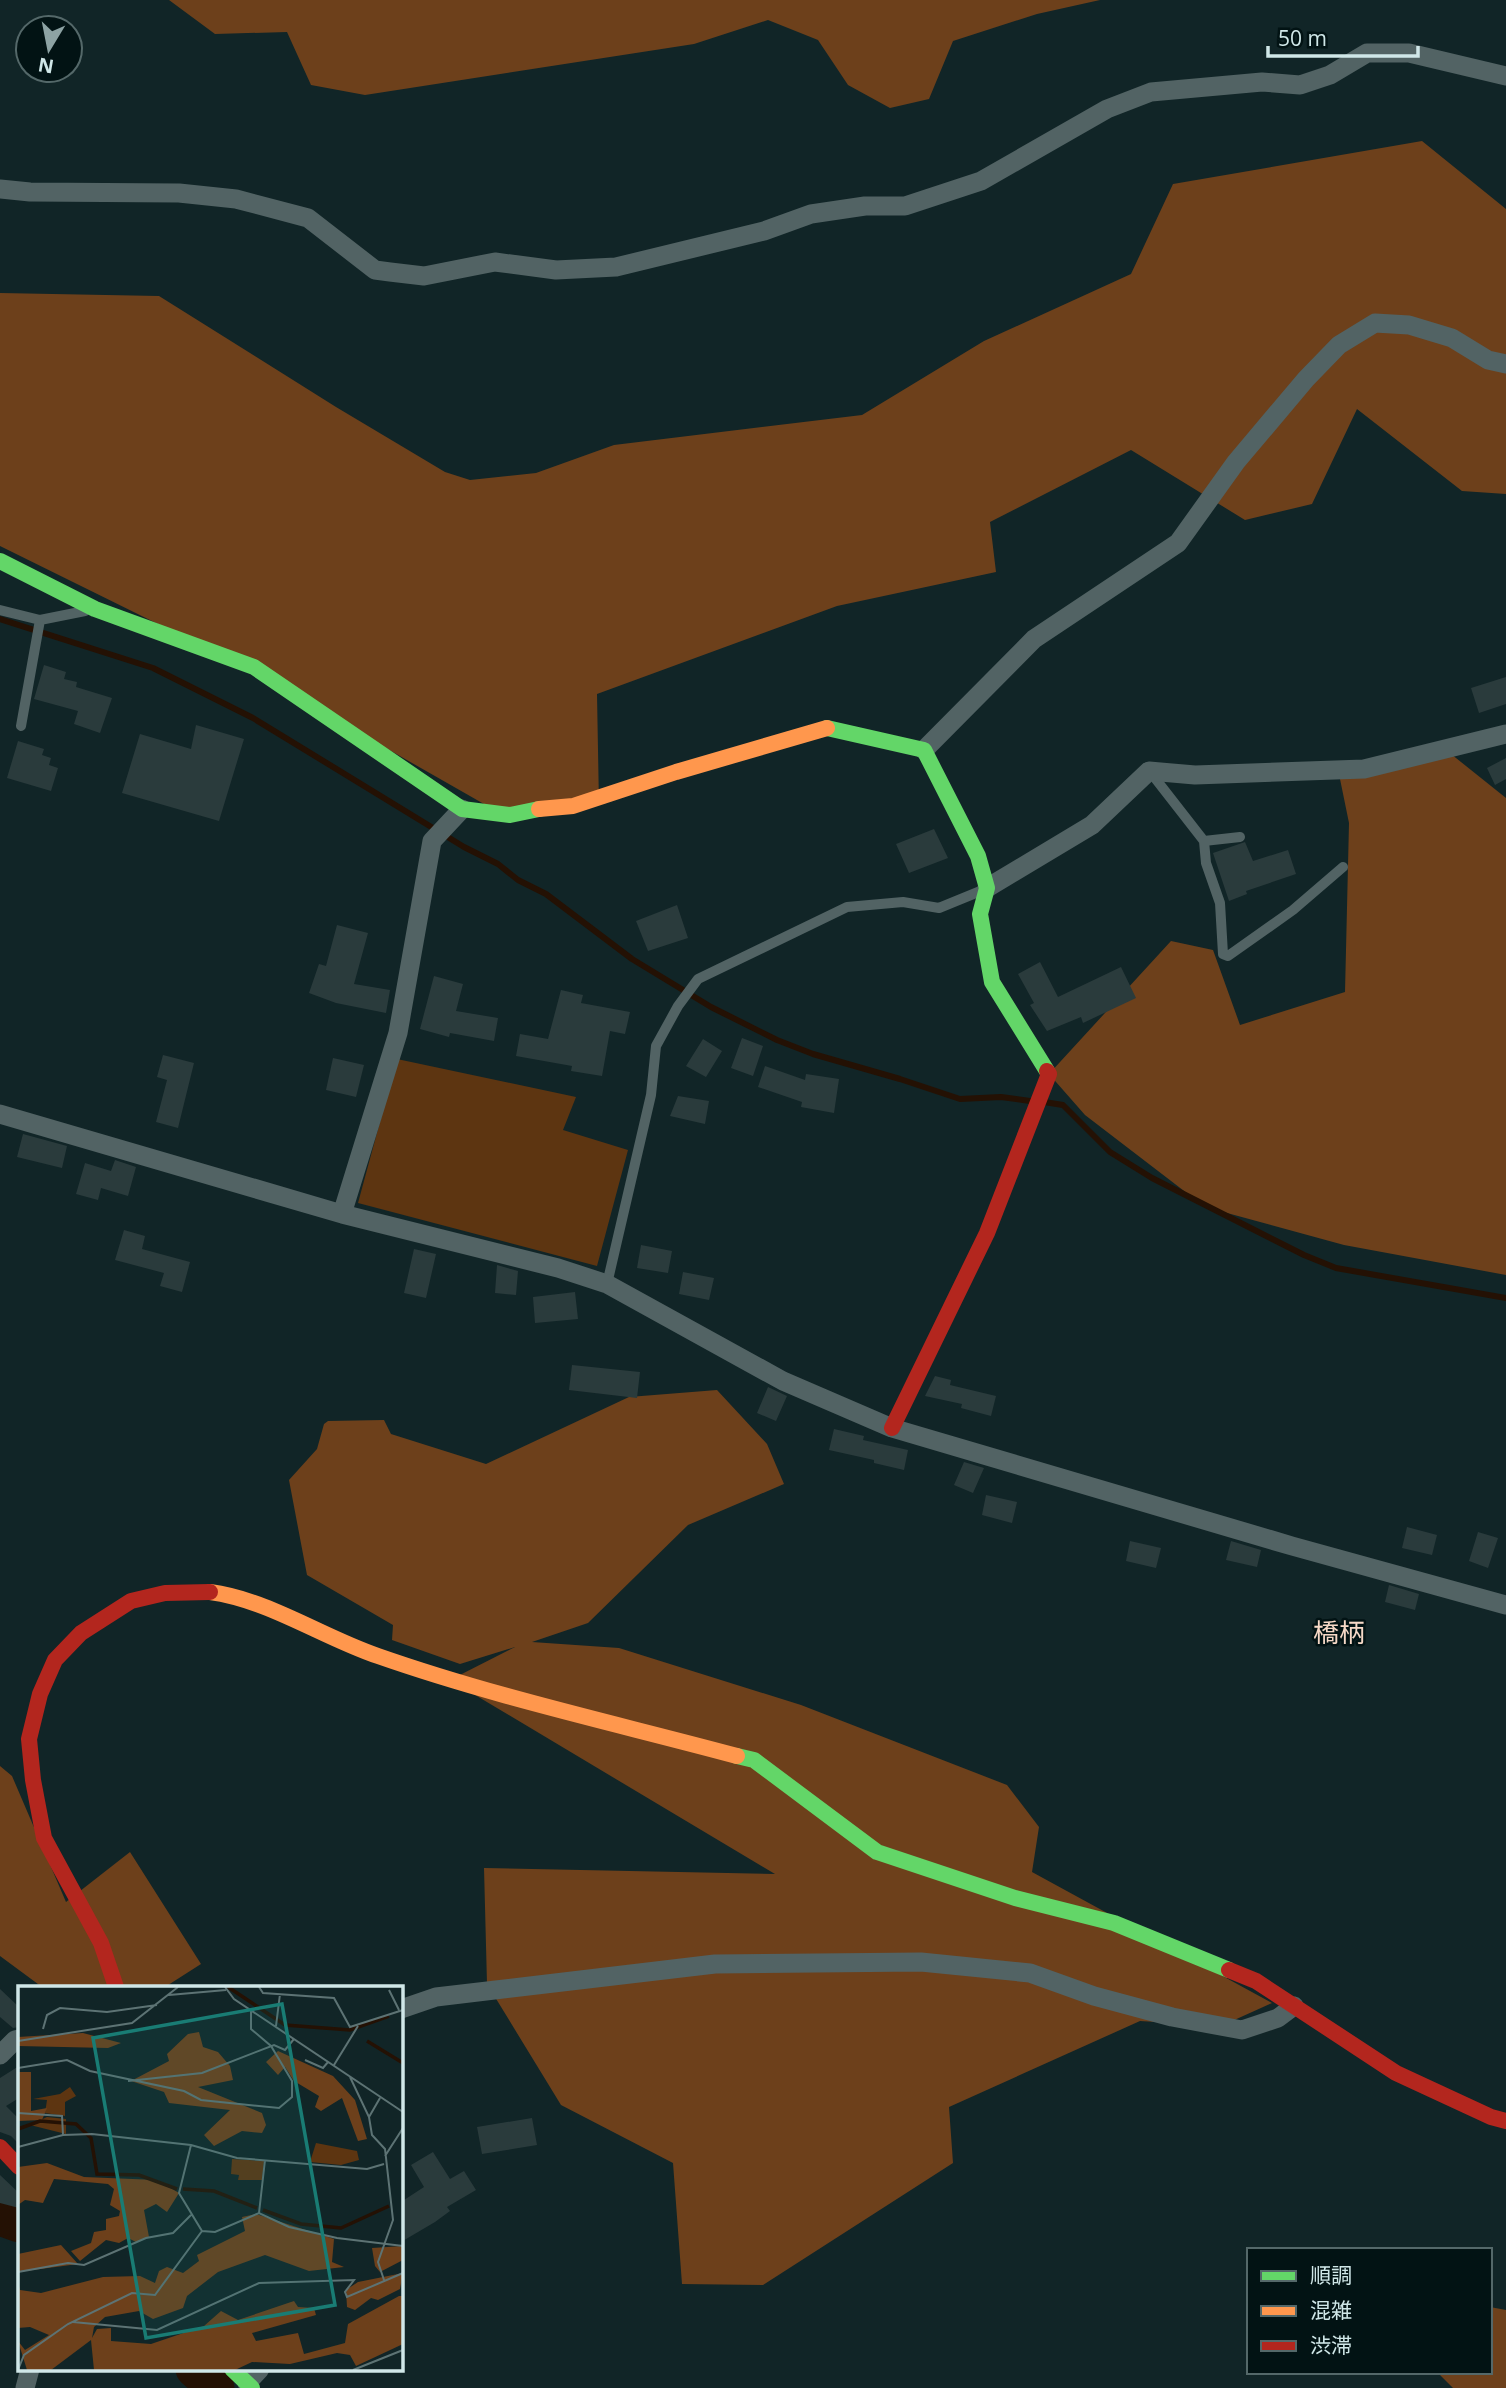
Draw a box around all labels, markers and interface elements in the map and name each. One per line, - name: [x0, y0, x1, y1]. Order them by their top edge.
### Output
- north arrow: [14, 14, 84, 84]
- scale bar: [1268, 14, 1418, 58]
- text: 50 m: [1278, 24, 1327, 52]
- text: N: [36, 52, 56, 80]
- district label: 橋柄: [1313, 1614, 1365, 1650]
- inset map: [18, 1986, 402, 2370]
- legend: [1247, 2248, 1492, 2374]
- text: 順調: [1310, 2261, 1352, 2289]
- text: 混雑: [1310, 2296, 1352, 2324]
- text: 渋滞: [1310, 2331, 1352, 2359]

